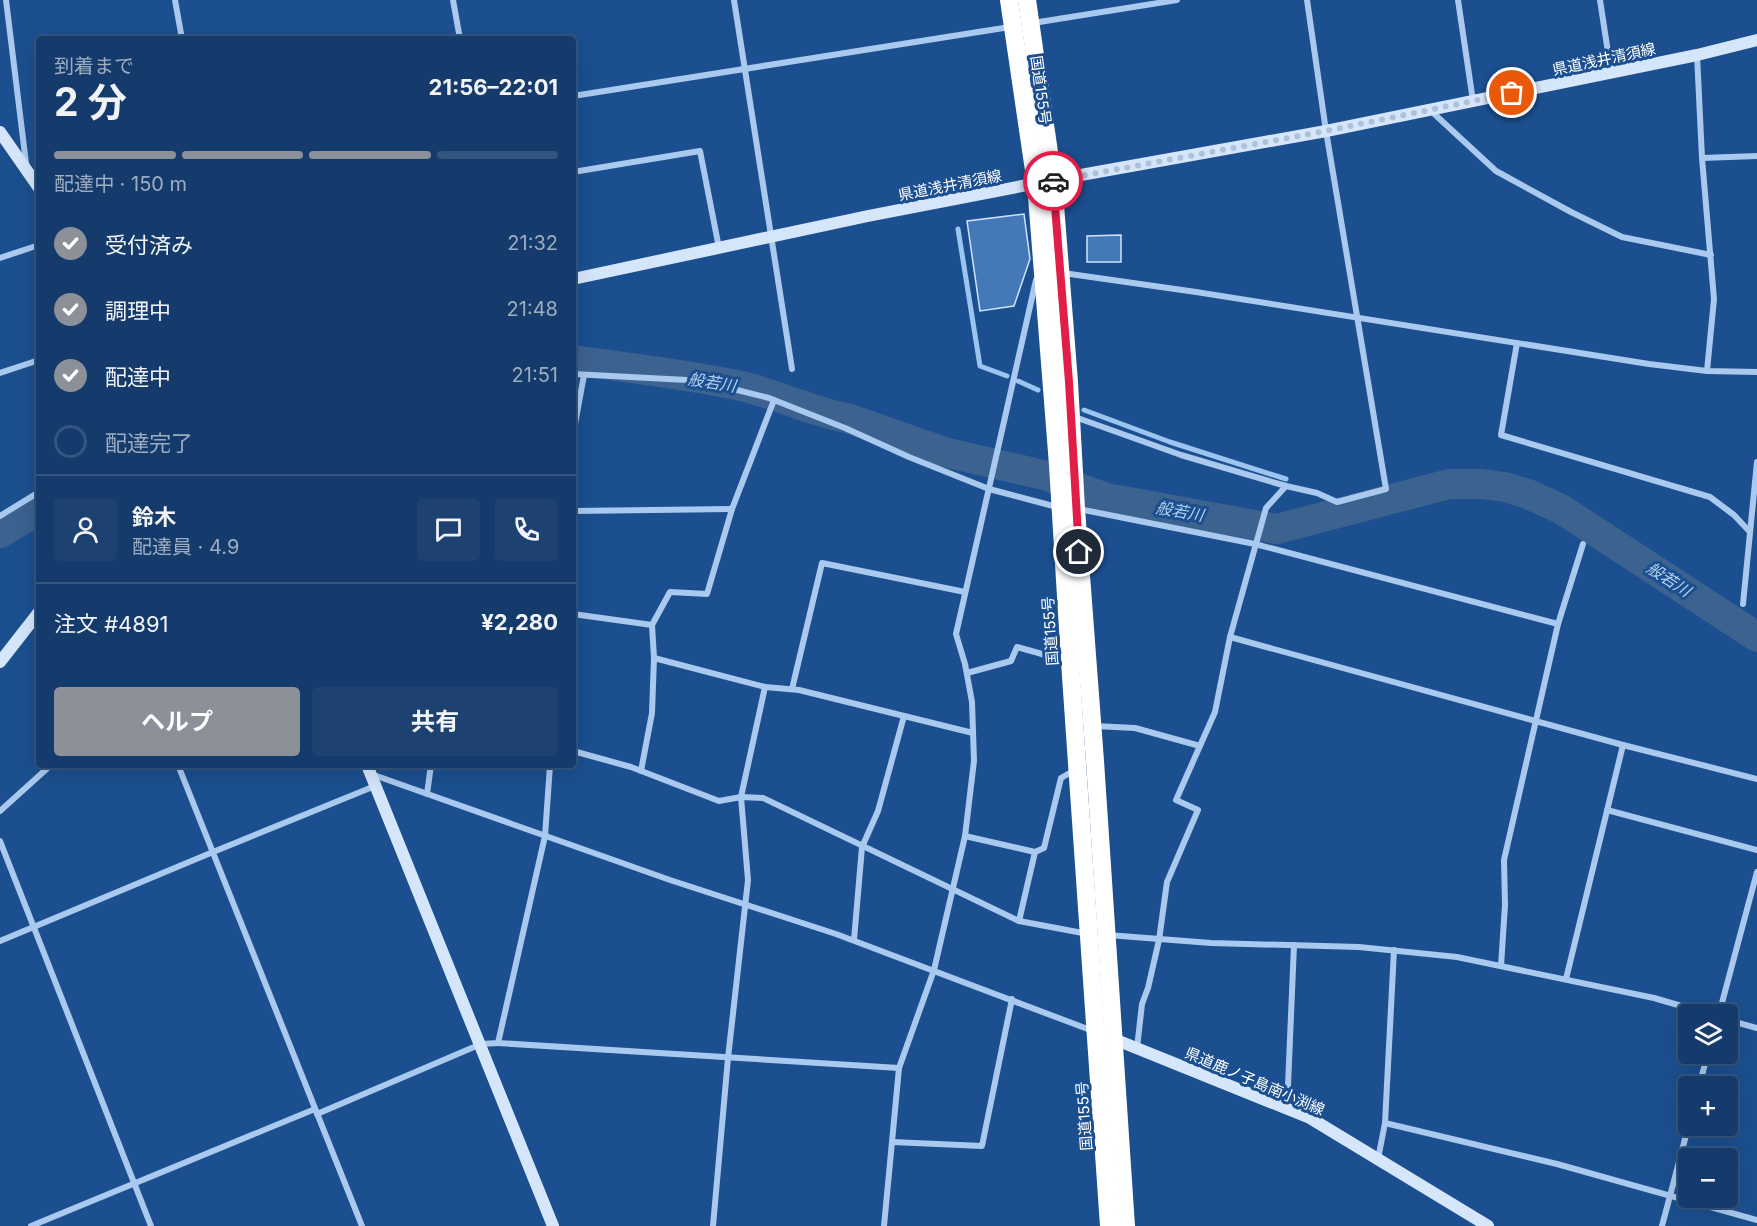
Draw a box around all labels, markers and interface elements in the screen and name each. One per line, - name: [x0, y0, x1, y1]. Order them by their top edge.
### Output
- street label: 県道浅井清須線: [1551, 39, 1657, 79]
- text: 到着まで: [54, 54, 134, 78]
- street label: 国道155号: [1027, 54, 1055, 126]
- pin: [1486, 67, 1537, 118]
- text: 21:56–22:01: [429, 74, 558, 100]
- icon: bag: [1495, 76, 1528, 109]
- text: 2 分: [54, 78, 127, 125]
- courier: [1023, 151, 1083, 211]
- icon: car: [1037, 165, 1070, 198]
- street label: 県道浅井清須線: [897, 166, 1003, 204]
- text: 配達中 · 150 m: [54, 172, 187, 196]
- icon: check: [54, 227, 87, 260]
- text: 21:32: [507, 231, 558, 255]
- text: 受付済み: [105, 232, 193, 258]
- icon: check: [54, 293, 87, 326]
- text: 21:48: [507, 297, 558, 321]
- text: 調理中: [105, 298, 171, 324]
- icon: check: [54, 359, 87, 392]
- text: 21:51: [512, 363, 558, 387]
- text: 配達中: [105, 364, 171, 390]
- water label: 般若川: [687, 368, 739, 396]
- text: 配達完了: [105, 430, 193, 456]
- water label: 般若川: [1155, 497, 1207, 525]
- button: person: [54, 498, 117, 561]
- button: chat: [417, 498, 480, 561]
- button: phone: [495, 498, 558, 561]
- text: 鈴木: [132, 504, 176, 530]
- pin: [1053, 526, 1104, 577]
- text: 配達員 · 4.9: [132, 535, 239, 559]
- icon: home: [1062, 535, 1095, 568]
- water label: 般若川: [1643, 558, 1696, 602]
- street label: 国道155号: [1038, 596, 1062, 666]
- text: ¥2,280: [481, 609, 558, 635]
- text: 注文 #4891: [54, 611, 169, 637]
- button: ヘルプ: [54, 687, 300, 756]
- button: 共有: [312, 687, 558, 756]
- map controls: [1678, 1004, 1738, 1208]
- button: layers: [1678, 1004, 1738, 1064]
- street label: 県道鹿ノ子島南小渕線: [1182, 1043, 1328, 1119]
- button: +: [1678, 1076, 1738, 1136]
- street label: 国道155号: [1072, 1081, 1096, 1151]
- button: −: [1678, 1148, 1738, 1208]

